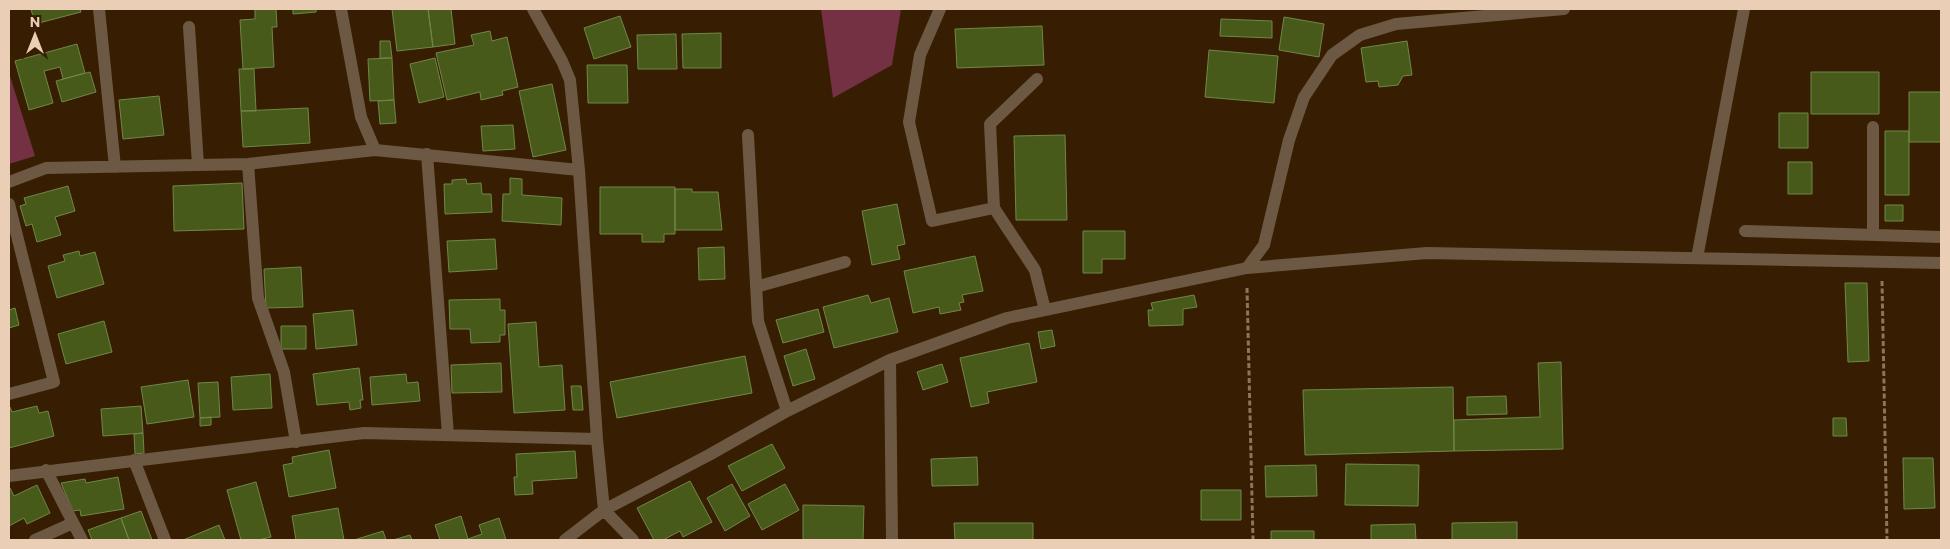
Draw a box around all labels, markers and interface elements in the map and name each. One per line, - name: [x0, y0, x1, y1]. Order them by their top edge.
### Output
- north arrow: [10, 10, 60, 60]
- text: N: [30, 13, 40, 30]

